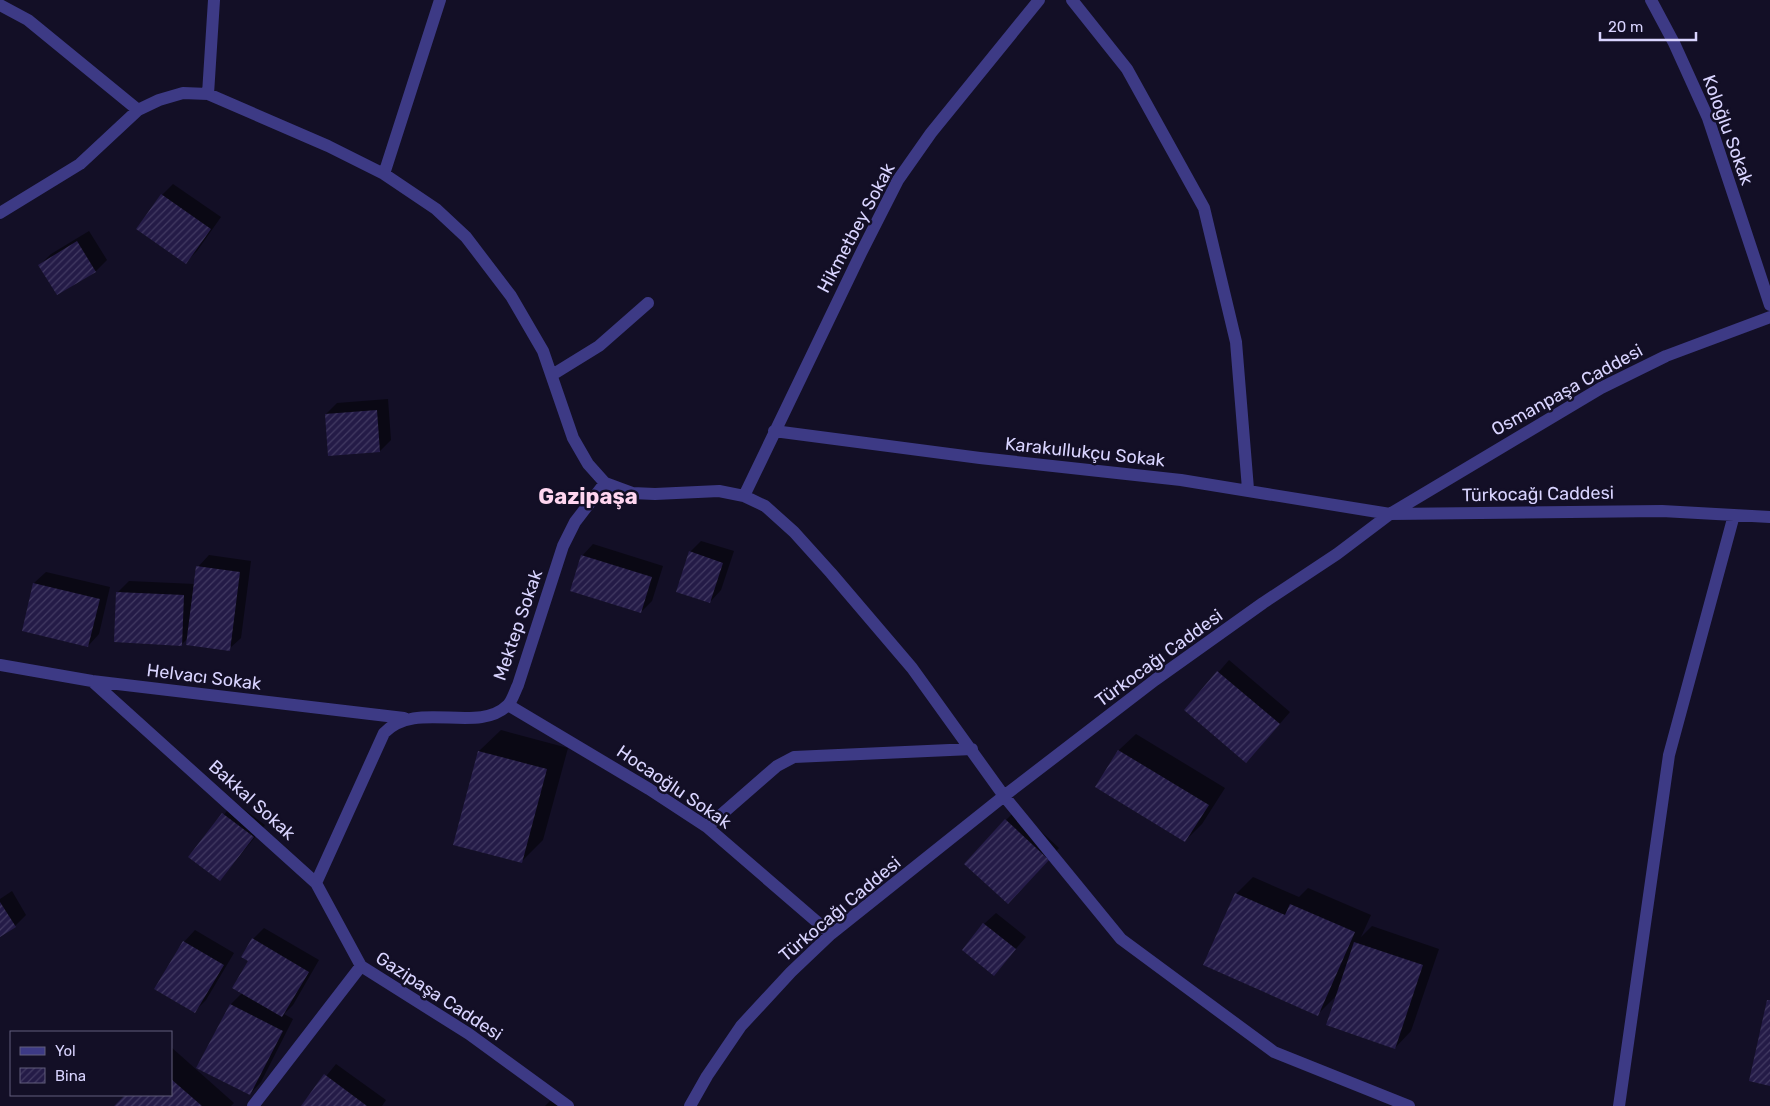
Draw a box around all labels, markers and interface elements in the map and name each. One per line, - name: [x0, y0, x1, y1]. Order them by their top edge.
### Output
- scale bar: [1600, 10, 1696, 42]
- text: 20 m: [1608, 18, 1643, 36]
- street label: Koloğlu Sokak: [1698, 72, 1758, 189]
- street label: Hikmetbey Sokak: [813, 159, 900, 297]
- street label: Osmanpaşa Caddesi: [1488, 339, 1646, 441]
- street label: Karakullukçu Sokak: [1004, 433, 1167, 471]
- street label: Türkocağı Caddesi: [1462, 482, 1614, 506]
- district label: Gazipaşa: [538, 483, 638, 510]
- street label: Mektep Sokak: [489, 566, 547, 683]
- street label: Türkocağı Caddesi: [1091, 604, 1227, 712]
- street label: Helvacı Sokak: [145, 659, 263, 695]
- street label: Hocaoğlu Sokak: [612, 741, 736, 834]
- street label: Bakkal Sokak: [204, 755, 300, 845]
- street label: Türkocağı Caddesi: [775, 852, 905, 966]
- street label: Gazipaşa Caddesi: [371, 947, 507, 1045]
- legend: [10, 1031, 172, 1096]
- text: Yol: [55, 1042, 76, 1060]
- text: Bina: [55, 1067, 86, 1085]

